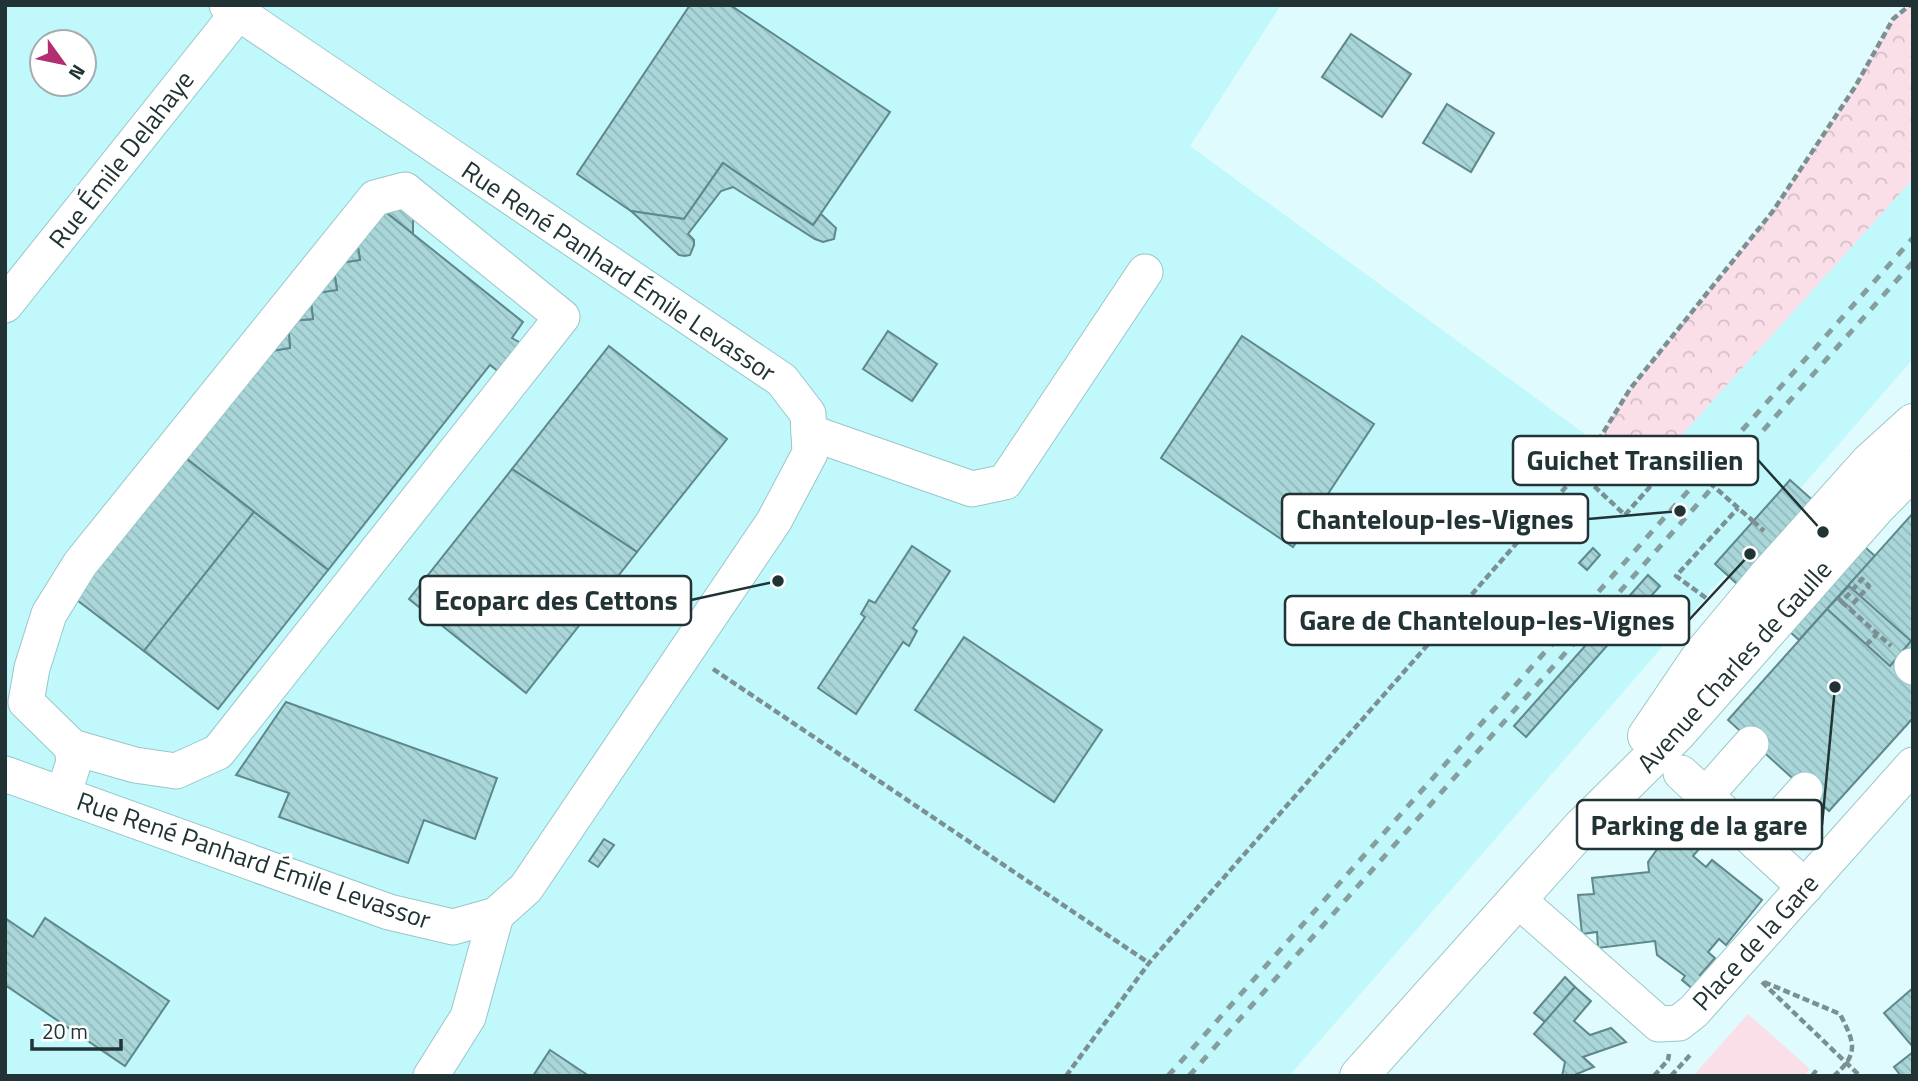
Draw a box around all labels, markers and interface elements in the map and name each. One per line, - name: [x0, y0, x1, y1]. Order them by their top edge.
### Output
- north arrow: [28, 28, 98, 98]
- text: N: [62, 59, 93, 86]
- street label: Rue Émile Delahaye: [39, 62, 203, 256]
- street label: Rue René Panhard Émile Levassor: [454, 151, 784, 391]
- callout: Guichet Transilien: [1513, 436, 1758, 485]
- text: Guichet Transilien: [1527, 438, 1743, 481]
- callout: Chanteloup-les-Vignes: [1282, 494, 1588, 543]
- text: Chanteloup-les-Vignes: [1296, 497, 1574, 540]
- street label: Avenue Charles de Gaulle: [1628, 551, 1840, 781]
- callout: Ecoparc des Cettons: [420, 576, 691, 625]
- text: Ecoparc des Cettons: [434, 578, 678, 621]
- callout: Gare de Chanteloup-les-Vignes: [1285, 596, 1689, 645]
- text: Gare de Chanteloup-les-Vignes: [1299, 598, 1675, 641]
- street label: Rue René Panhard Émile Levassor: [72, 781, 436, 939]
- callout: Parking de la gare: [1577, 800, 1822, 849]
- text: Parking de la gare: [1590, 803, 1808, 846]
- street label: Place de la Gare: [1683, 865, 1827, 1019]
- scale bar: [32, 1007, 121, 1052]
- text: 20 m: [42, 1015, 88, 1047]

